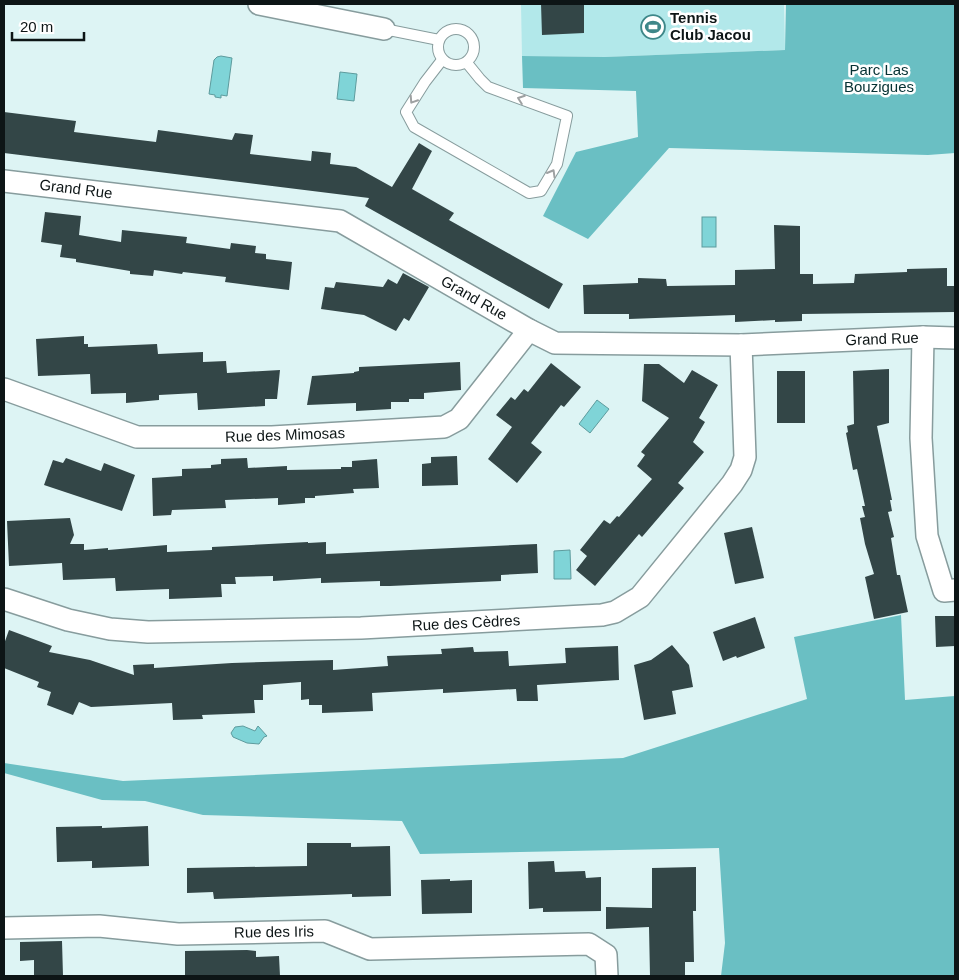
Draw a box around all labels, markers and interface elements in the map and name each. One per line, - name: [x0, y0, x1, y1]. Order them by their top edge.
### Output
- place label: Tennis Club Jacou: [670, 9, 751, 43]
- scale bar: [12, 10, 85, 42]
- sports icon: Tennis Club Jacou: [640, 14, 666, 40]
- text: 20 m: [20, 18, 53, 35]
- park label: Parc Las Bouzigues: [844, 61, 914, 95]
- one-way arrow: [410, 94, 420, 103]
- one-way arrow: [517, 95, 526, 105]
- one-way arrow: [545, 169, 555, 178]
- street label: Grand Rue: [39, 176, 114, 201]
- street label: Grand Rue: [438, 272, 510, 323]
- street label: Grand Rue: [845, 329, 919, 348]
- street label: Rue des Mimosas: [225, 424, 345, 445]
- street label: Rue des Cèdres: [411, 611, 521, 634]
- street label: Rue des Iris: [234, 922, 314, 941]

